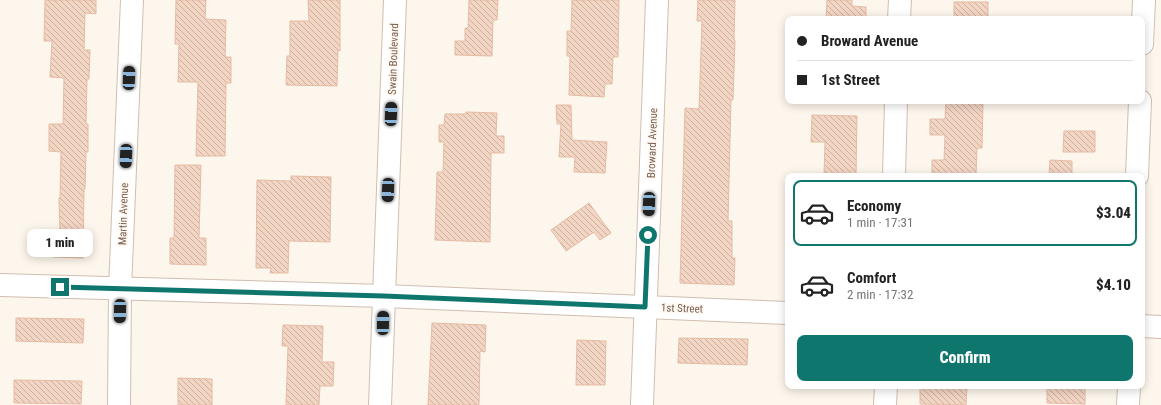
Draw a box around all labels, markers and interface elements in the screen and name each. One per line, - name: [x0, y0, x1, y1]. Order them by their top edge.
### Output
- street label: Swain Boulevard: [386, 23, 401, 95]
- text: Broward Avenue: [821, 32, 918, 50]
- car: [123, 66, 135, 90]
- text: 1st Street: [821, 71, 880, 89]
- car: [385, 102, 397, 126]
- street label: Broward Avenue: [645, 108, 660, 178]
- car: [120, 144, 132, 168]
- car: [382, 178, 394, 202]
- street label: Martin Avenue: [116, 183, 131, 245]
- car: [643, 192, 655, 216]
- icon: car: [799, 195, 835, 231]
- text: Economy: [847, 197, 901, 215]
- text: $3.04: [1096, 204, 1131, 222]
- text: 1 min · 17:31: [847, 215, 913, 230]
- route start: [639, 226, 657, 244]
- callout: 1 min: [27, 229, 93, 257]
- text: 1 min: [46, 235, 74, 250]
- icon: car: [799, 267, 835, 303]
- text: Comfort: [847, 269, 896, 287]
- text: $4.10: [1096, 276, 1131, 294]
- route end: [51, 278, 69, 296]
- text: 2 min · 17:32: [847, 287, 913, 302]
- car: [114, 299, 126, 323]
- street label: 1st Street: [661, 301, 703, 316]
- car: [377, 311, 389, 335]
- button: Confirm: [797, 335, 1133, 381]

